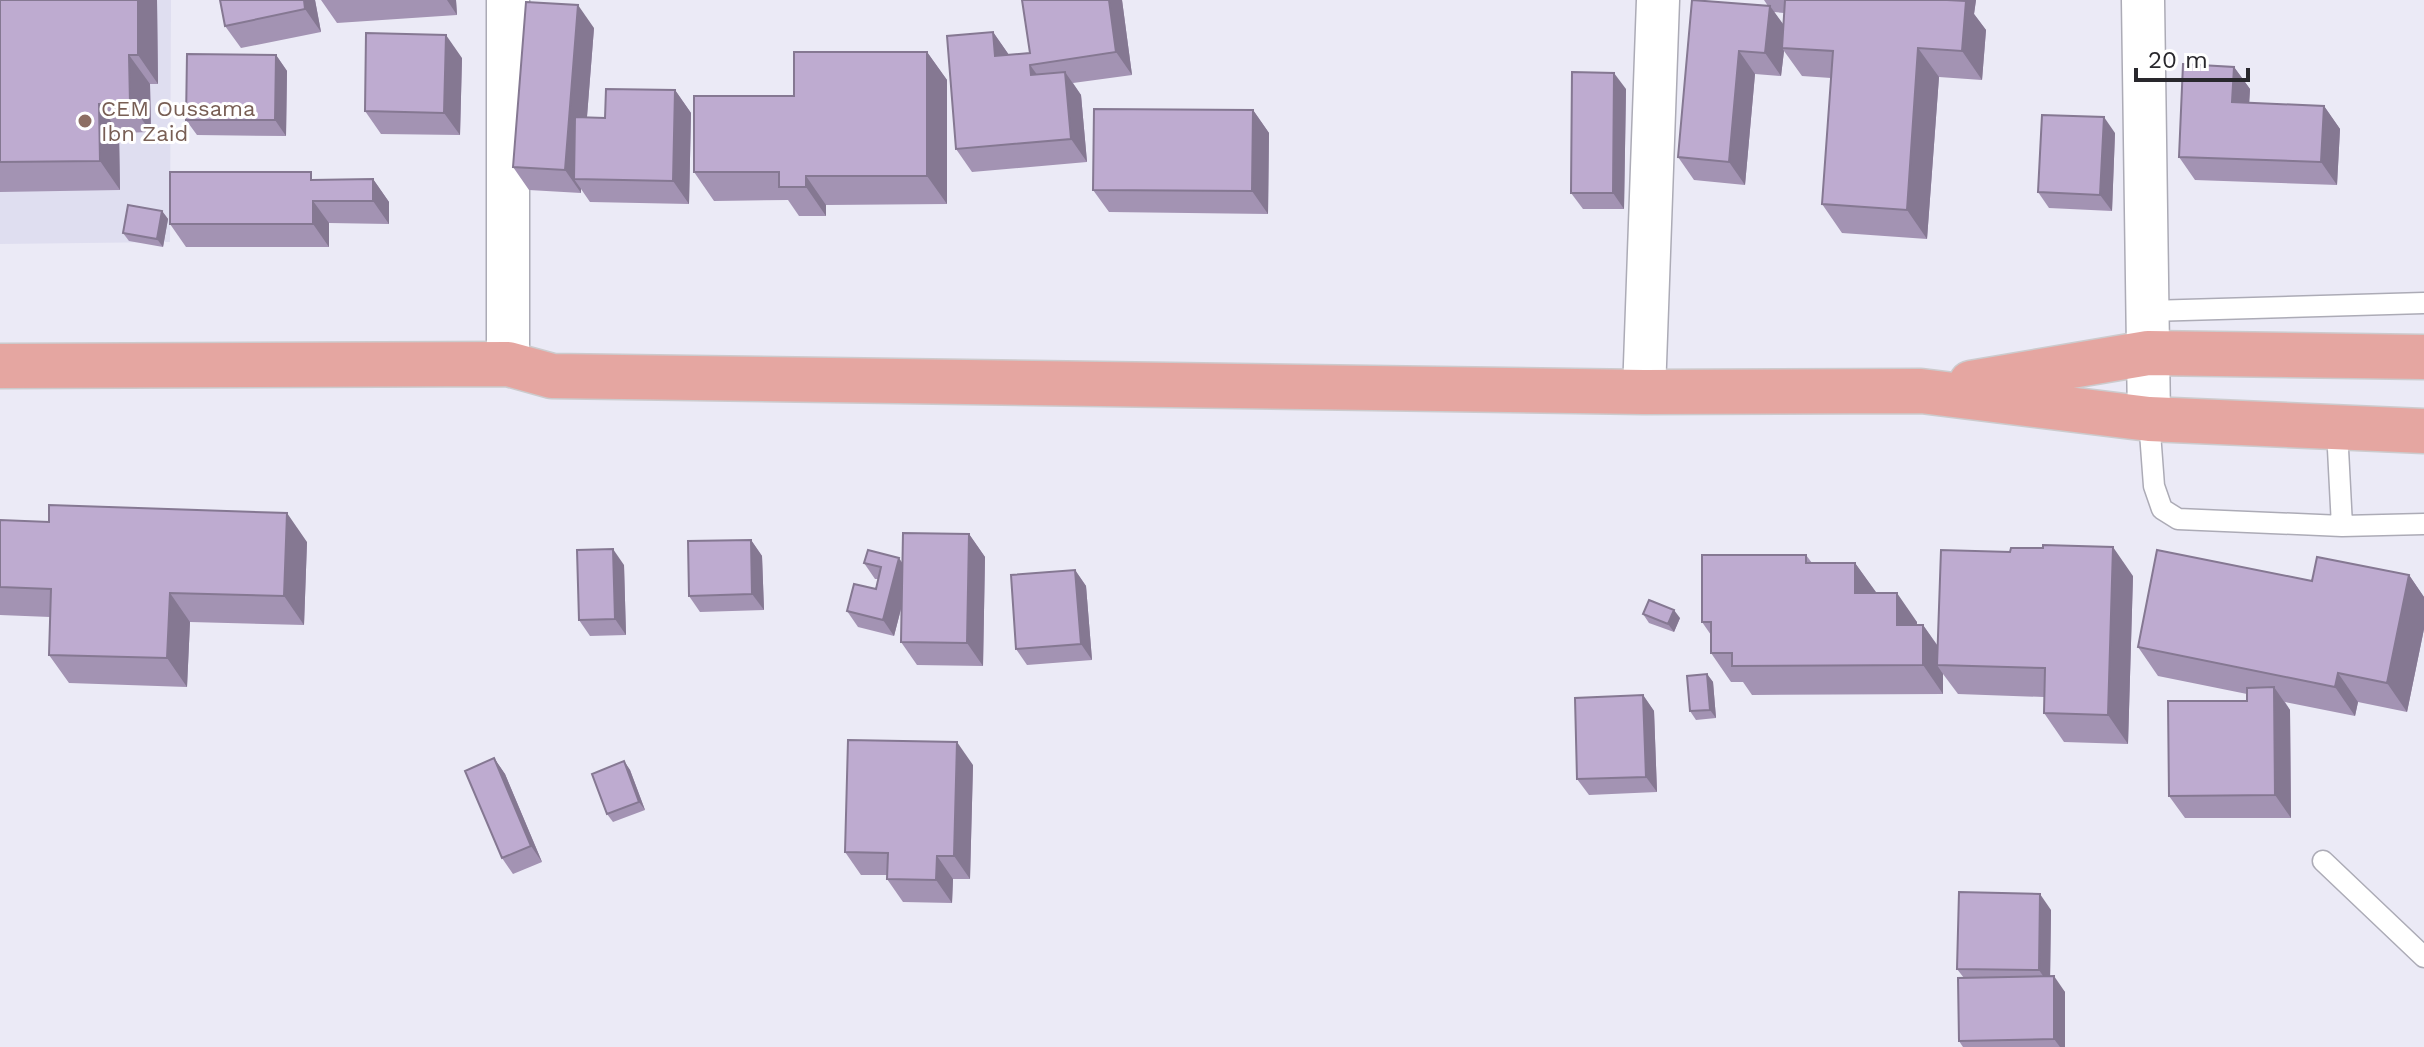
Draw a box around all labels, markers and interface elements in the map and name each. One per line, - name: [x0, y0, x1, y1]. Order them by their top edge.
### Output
- scale bar: [2136, 32, 2248, 82]
- text: 20 m: [2148, 46, 2208, 74]
- place label: CEM Oussama Ibn Zaid: [101, 96, 256, 146]
- marker: CEM Oussama Ibn Zaid: [76, 112, 94, 130]

